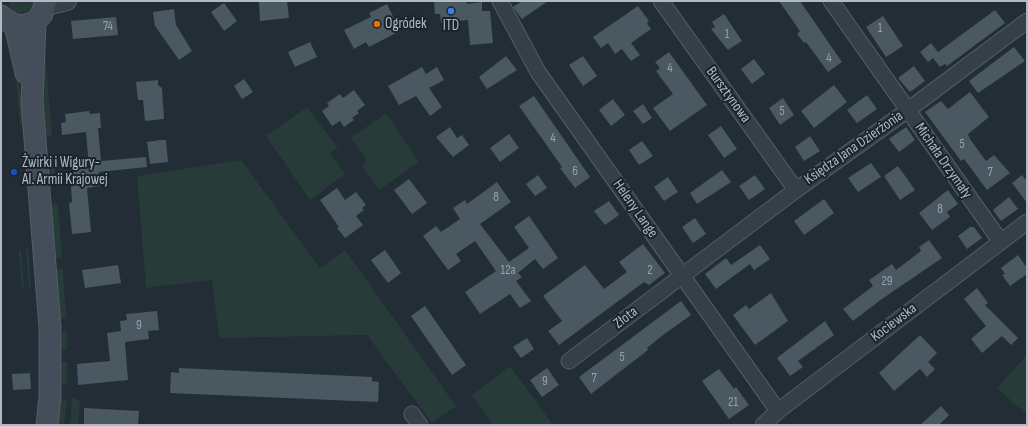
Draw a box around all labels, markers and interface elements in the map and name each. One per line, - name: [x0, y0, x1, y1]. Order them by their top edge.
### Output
- marker: ITD: [446, 6, 456, 16]
- place label: Ogródek: [385, 15, 427, 33]
- place label: ITD: [443, 17, 459, 35]
- house number: 74: [103, 19, 113, 35]
- marker: Ogródek: [372, 19, 382, 29]
- house number: 1: [878, 21, 882, 37]
- house number: 1: [725, 27, 729, 43]
- house number: 4: [826, 51, 832, 67]
- house number: 4: [667, 61, 673, 77]
- street label: Bursztynowa: [702, 64, 754, 126]
- house number: 5: [779, 104, 785, 120]
- street label: Księdza Jana Dzierżonia: [801, 107, 907, 189]
- street label: Michała Drzymały: [910, 120, 976, 202]
- house number: 4: [550, 131, 556, 147]
- house number: 5: [959, 137, 965, 153]
- place label: Żwirki i Wigury- Al. Armii Krajowej: [22, 154, 108, 189]
- house number: 6: [572, 164, 578, 180]
- house number: 7: [987, 165, 993, 181]
- marker: Żwirki i Wigury- Al. Armii Krajowej: [9, 167, 19, 177]
- street label: Heleny Lange: [608, 177, 662, 241]
- house number: 8: [493, 190, 499, 206]
- house number: 8: [937, 202, 943, 218]
- house number: 12a: [500, 263, 516, 279]
- house number: 2: [647, 263, 653, 279]
- house number: 29: [881, 274, 893, 290]
- street label: Kociewska: [867, 300, 921, 346]
- street label: Złota: [610, 303, 642, 333]
- house number: 9: [136, 318, 142, 334]
- house number: 5: [619, 350, 625, 366]
- house number: 7: [591, 371, 597, 387]
- house number: 9: [542, 374, 548, 390]
- house number: 21: [728, 395, 738, 411]

